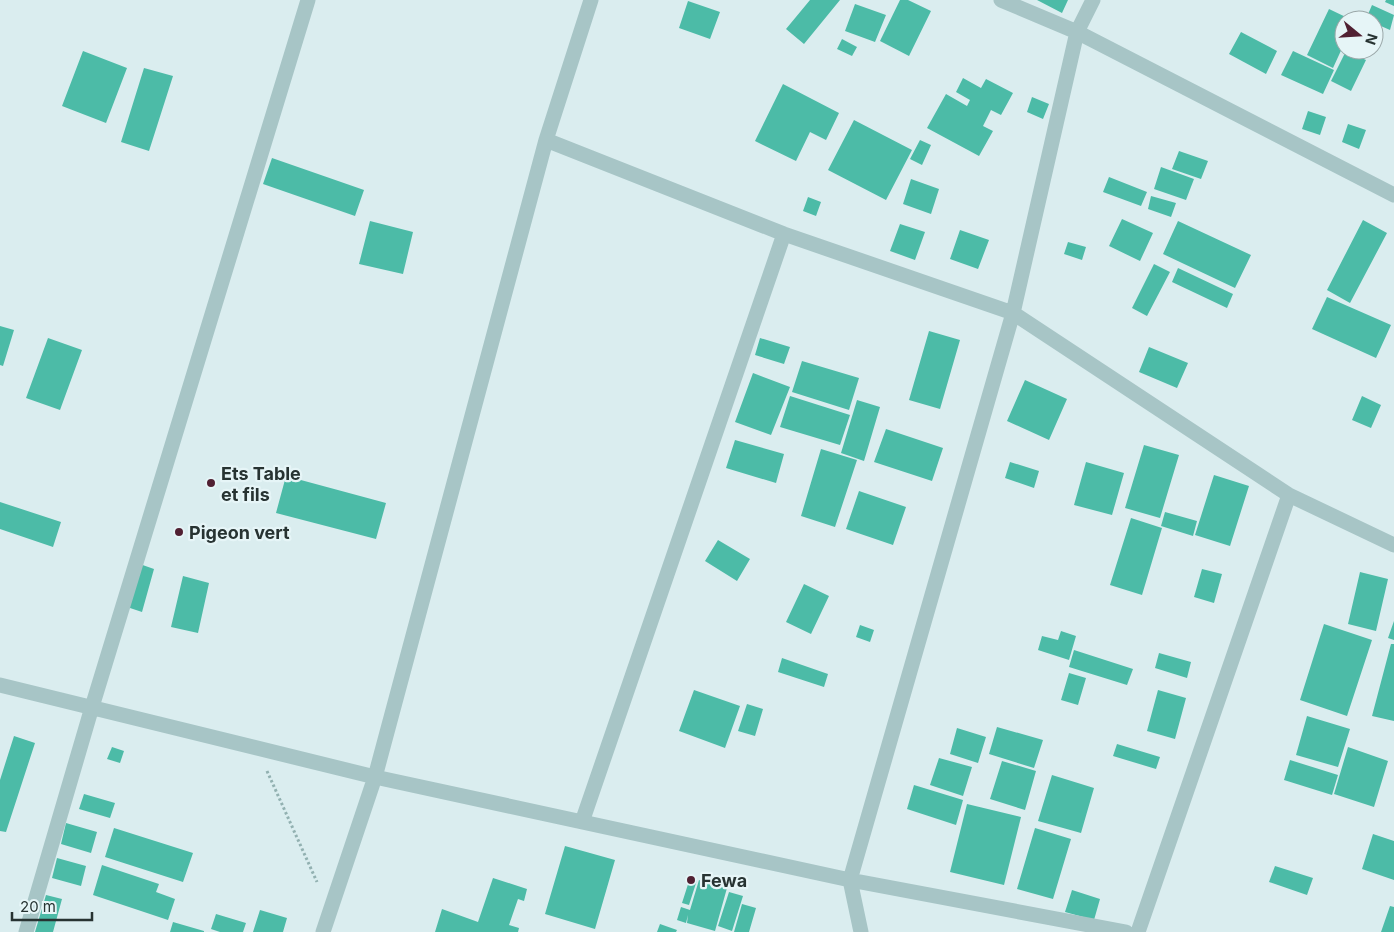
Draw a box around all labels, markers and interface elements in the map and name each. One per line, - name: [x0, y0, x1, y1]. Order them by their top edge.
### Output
- north arrow: [1334, 10, 1384, 60]
- text: N: [1362, 31, 1382, 47]
- place label: Ets Table et fils: [221, 463, 301, 505]
- marker: Ets Table et fils: [205, 477, 217, 489]
- place label: Pigeon vert: [189, 522, 290, 543]
- marker: Pigeon vert: [173, 526, 185, 538]
- place label: Fewa: [701, 870, 747, 891]
- marker: Fewa: [685, 874, 697, 886]
- scale bar: [12, 890, 92, 922]
- text: 20 m: [20, 897, 56, 916]

